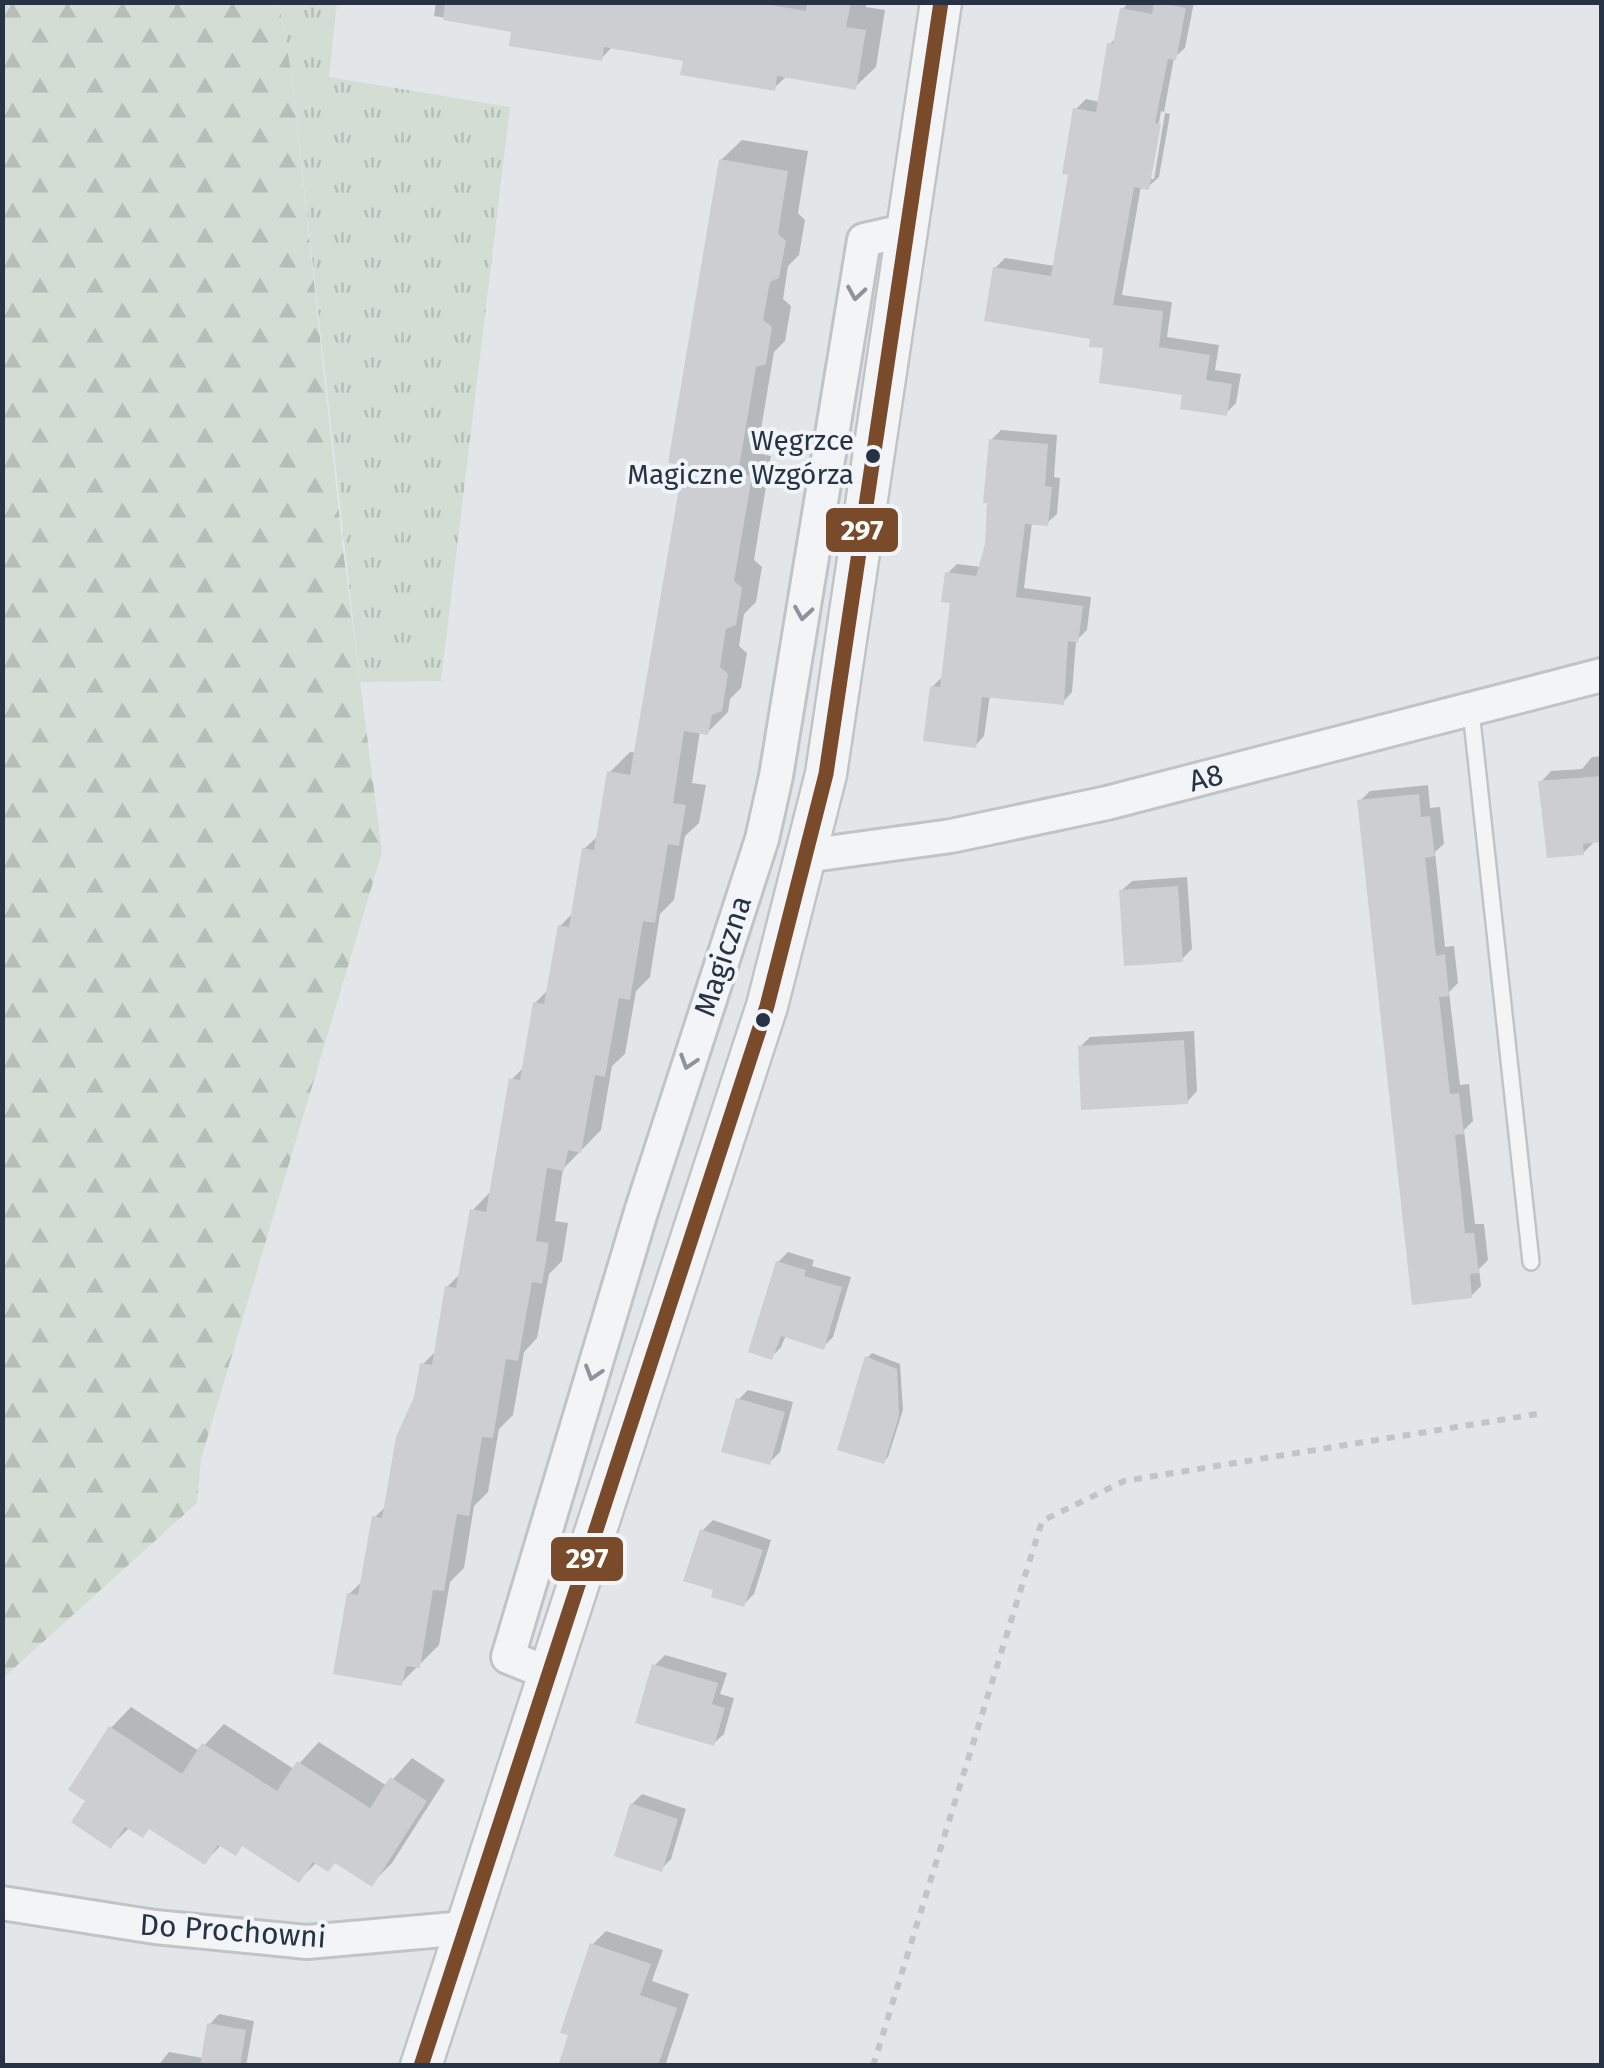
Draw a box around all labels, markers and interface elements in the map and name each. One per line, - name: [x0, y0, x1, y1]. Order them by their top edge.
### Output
- one-way arrow: [846, 284, 867, 301]
- place label: Węgrzce Magiczne Wzgórza: [627, 424, 854, 491]
- marker: Węgrzce Magiczne Wzgórza: [863, 446, 883, 466]
- line badge: 297: [824, 506, 900, 554]
- text: 297: [841, 514, 883, 547]
- one-way arrow: [793, 605, 814, 622]
- street label: A8: [1185, 756, 1227, 800]
- street label: Magiczna: [687, 891, 759, 1021]
- unlabelled marker: [753, 1010, 773, 1030]
- one-way arrow: [679, 1053, 699, 1070]
- one-way arrow: [584, 1364, 605, 1381]
- line badge: 297: [549, 1535, 625, 1583]
- text: 297: [566, 1542, 608, 1575]
- street label: Do Prochowni: [139, 1907, 327, 1955]

